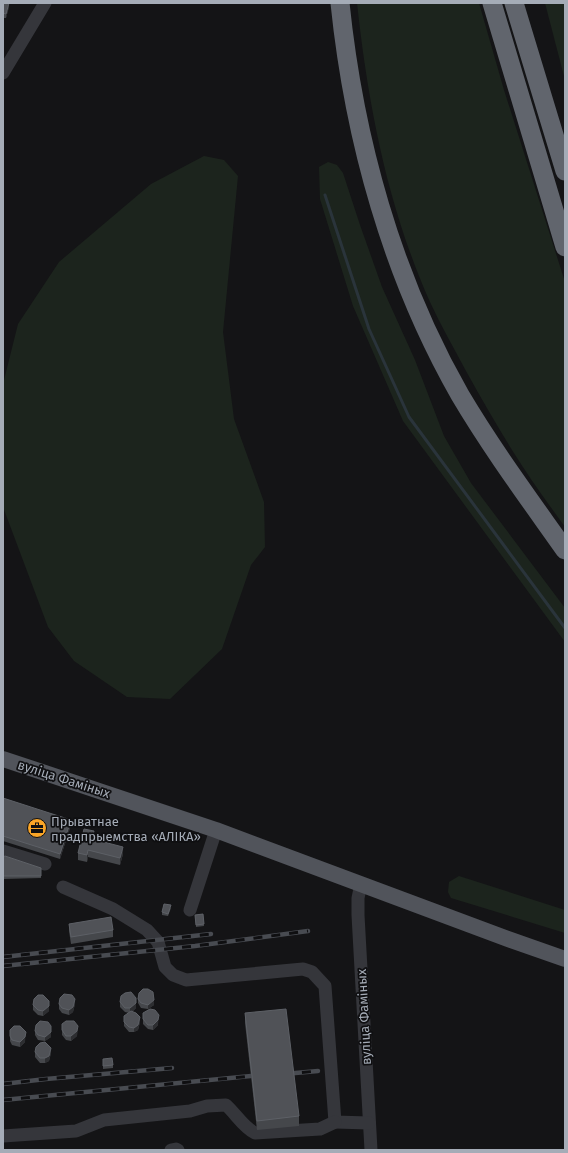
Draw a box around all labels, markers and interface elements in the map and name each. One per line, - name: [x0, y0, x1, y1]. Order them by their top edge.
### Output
- street label: вуліца Фаміных: [16, 757, 113, 801]
- place label: Прыватнае прадпрыемства «АЛІКА»: [51, 814, 201, 844]
- office icon: Прыватнае прадпрыемства «АЛІКА»: [26, 817, 48, 839]
- street label: вуліца Фаміных: [354, 968, 374, 1065]

